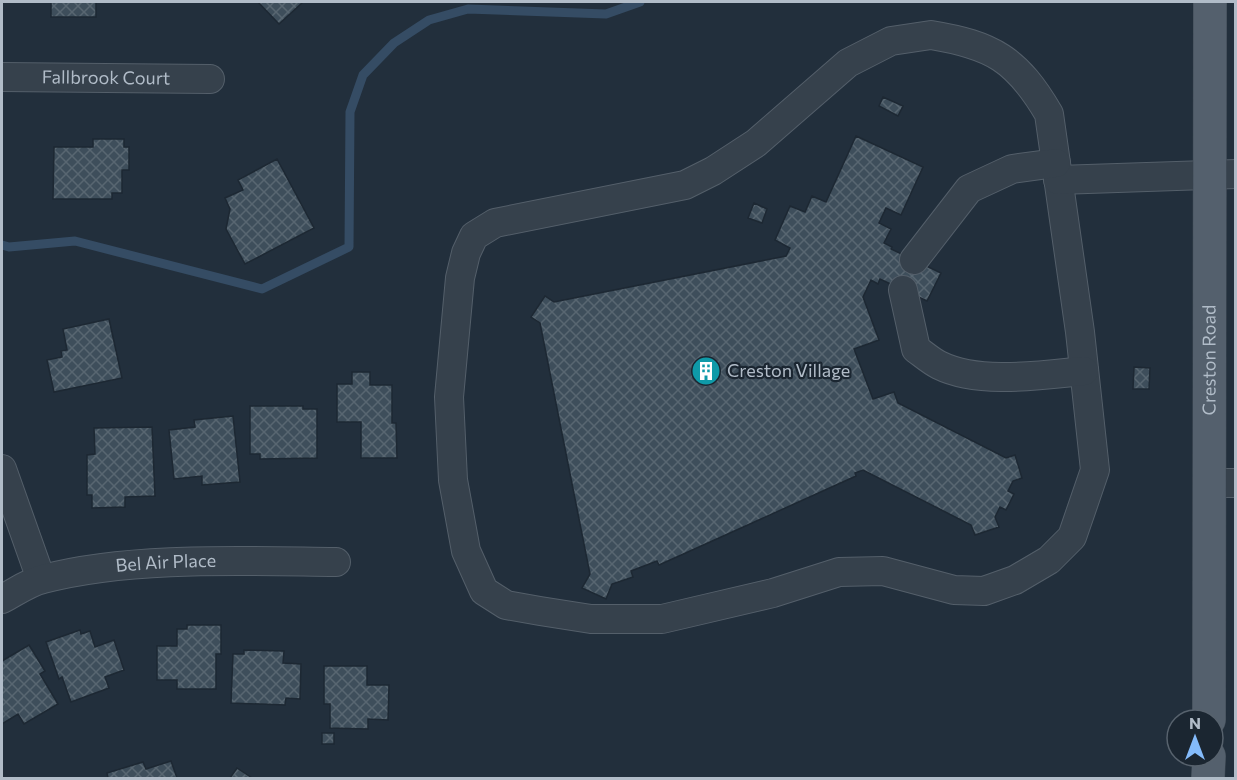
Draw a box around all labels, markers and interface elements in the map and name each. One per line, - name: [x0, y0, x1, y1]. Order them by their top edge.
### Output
- street label: Fallbrook Court: [42, 65, 170, 89]
- street label: Creston Road: [1197, 305, 1220, 415]
- building icon: Creston Village: [690, 355, 722, 387]
- place label: Creston Village: [727, 359, 850, 381]
- street label: Bel Air Place: [114, 549, 216, 576]
- north arrow: [1165, 708, 1225, 768]
- text: N: [1189, 713, 1201, 732]

